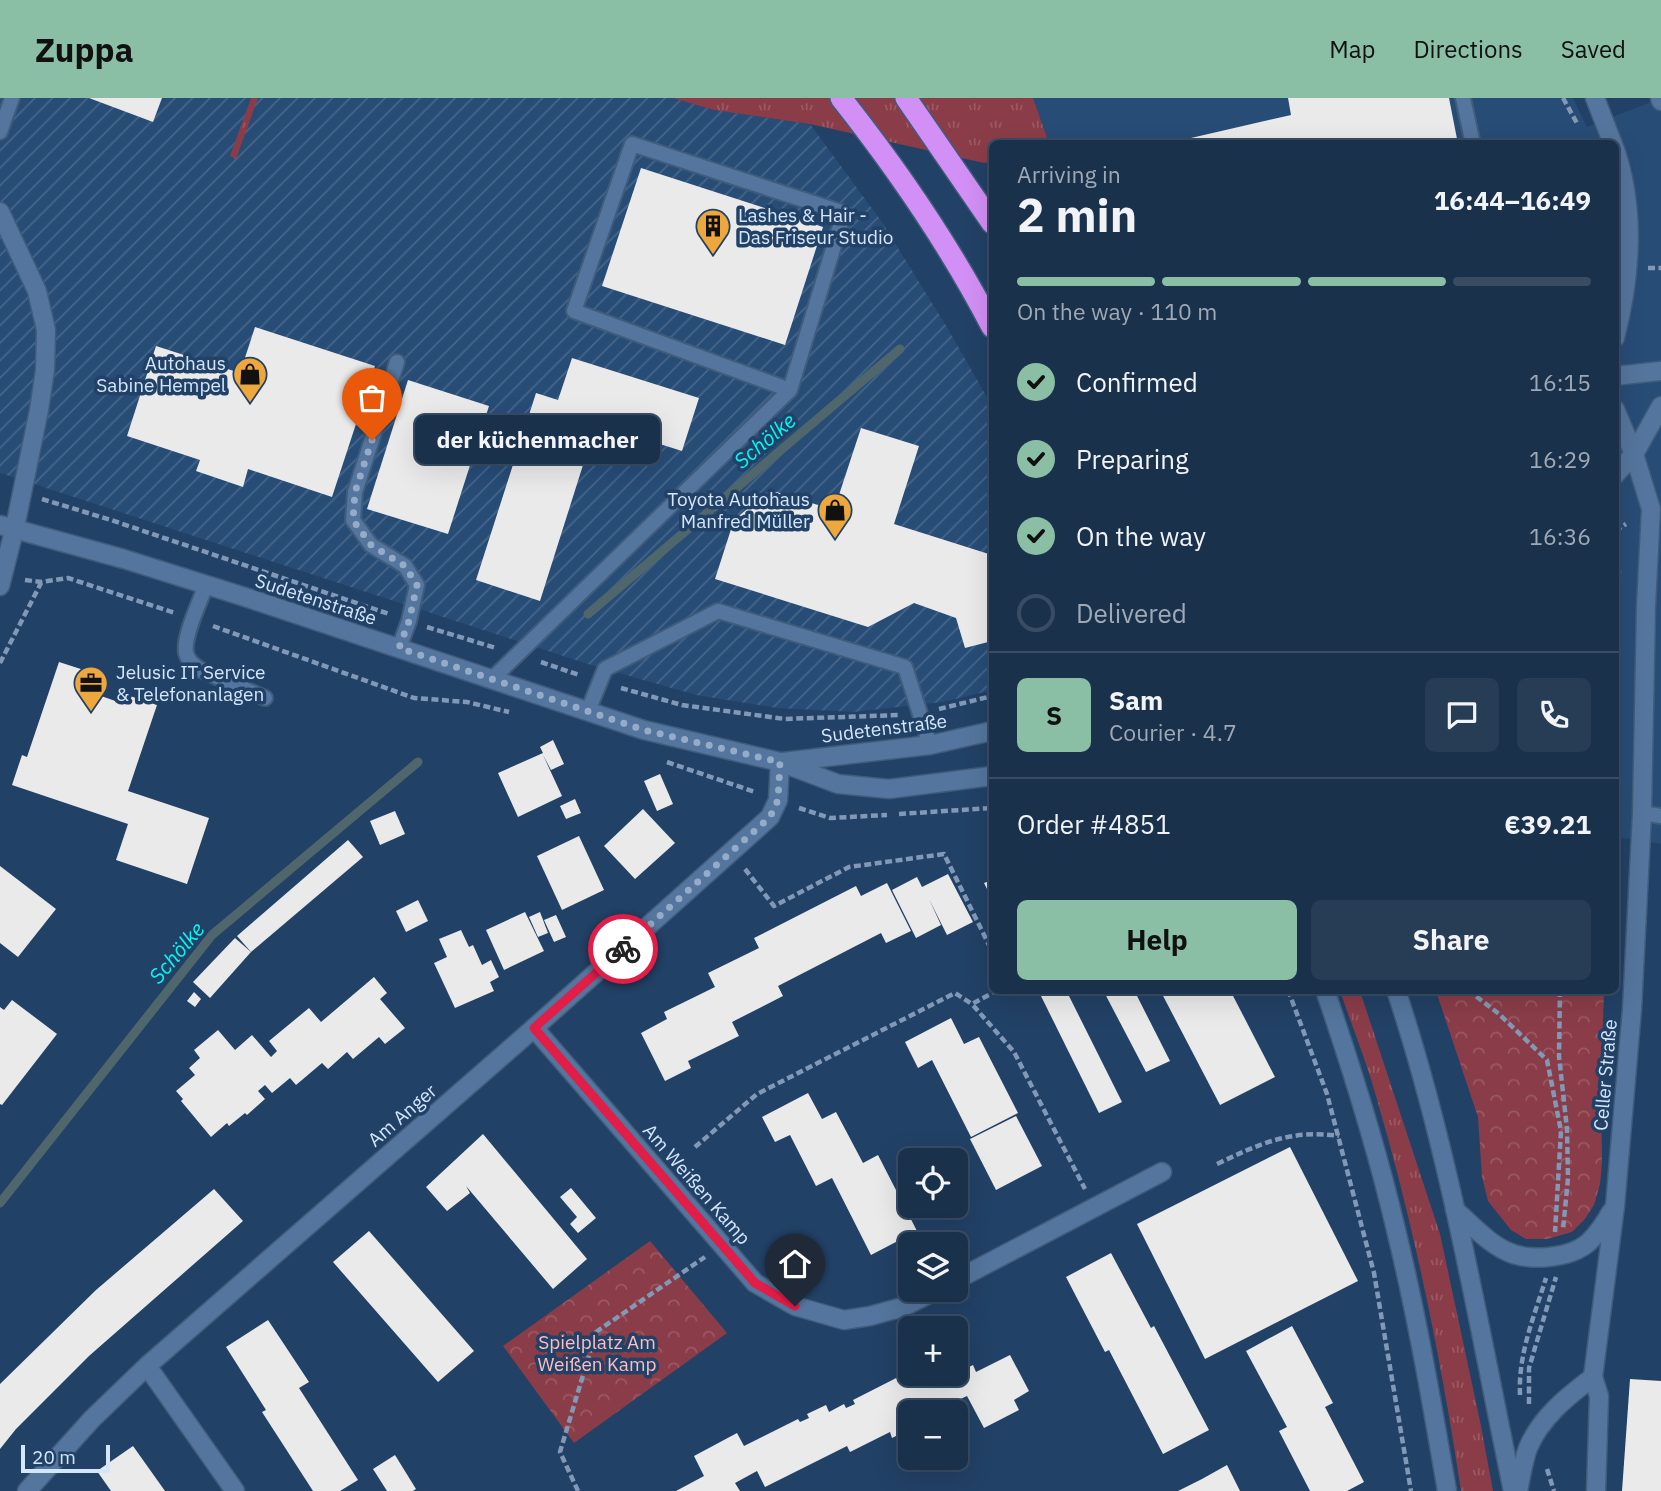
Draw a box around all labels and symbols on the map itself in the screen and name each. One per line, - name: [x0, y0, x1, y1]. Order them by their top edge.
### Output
- place label: Lashes & Hair - Das Friseur Studio: [738, 203, 893, 249]
- building icon: Lashes & Hair - Das Friseur Studio: [694, 207, 732, 256]
- place label: Autohaus Sabine Hempel: [96, 351, 226, 397]
- shop icon: Autohaus Sabine Hempel: [231, 355, 269, 404]
- pin: [342, 368, 402, 440]
- water label: Schölke: [728, 406, 801, 474]
- callout: der küchenmacher: [414, 416, 659, 464]
- place label: Toyota Autohaus Manfred Müller: [667, 487, 810, 533]
- shop icon: Toyota Autohaus Manfred Müller: [816, 491, 854, 540]
- street label: Sudetenstraße: [252, 568, 380, 630]
- place label: Jelusic IT Service & Telefonanlagen: [116, 660, 266, 706]
- office icon: Jelusic IT Service & Telefonanlagen: [72, 664, 110, 713]
- street label: Sudetenstraße: [820, 708, 948, 748]
- courier: [588, 914, 658, 984]
- water label: Schölke: [142, 915, 210, 989]
- street label: Celler Straße: [1588, 1018, 1622, 1132]
- street label: Am Anger: [363, 1079, 441, 1151]
- street label: Am Weißen Kamp: [638, 1119, 756, 1249]
- pin: [765, 1234, 825, 1306]
- park label: Spielplatz Am Weißen Kamp: [537, 1330, 657, 1376]
- scale bar: [21, 1442, 110, 1474]

